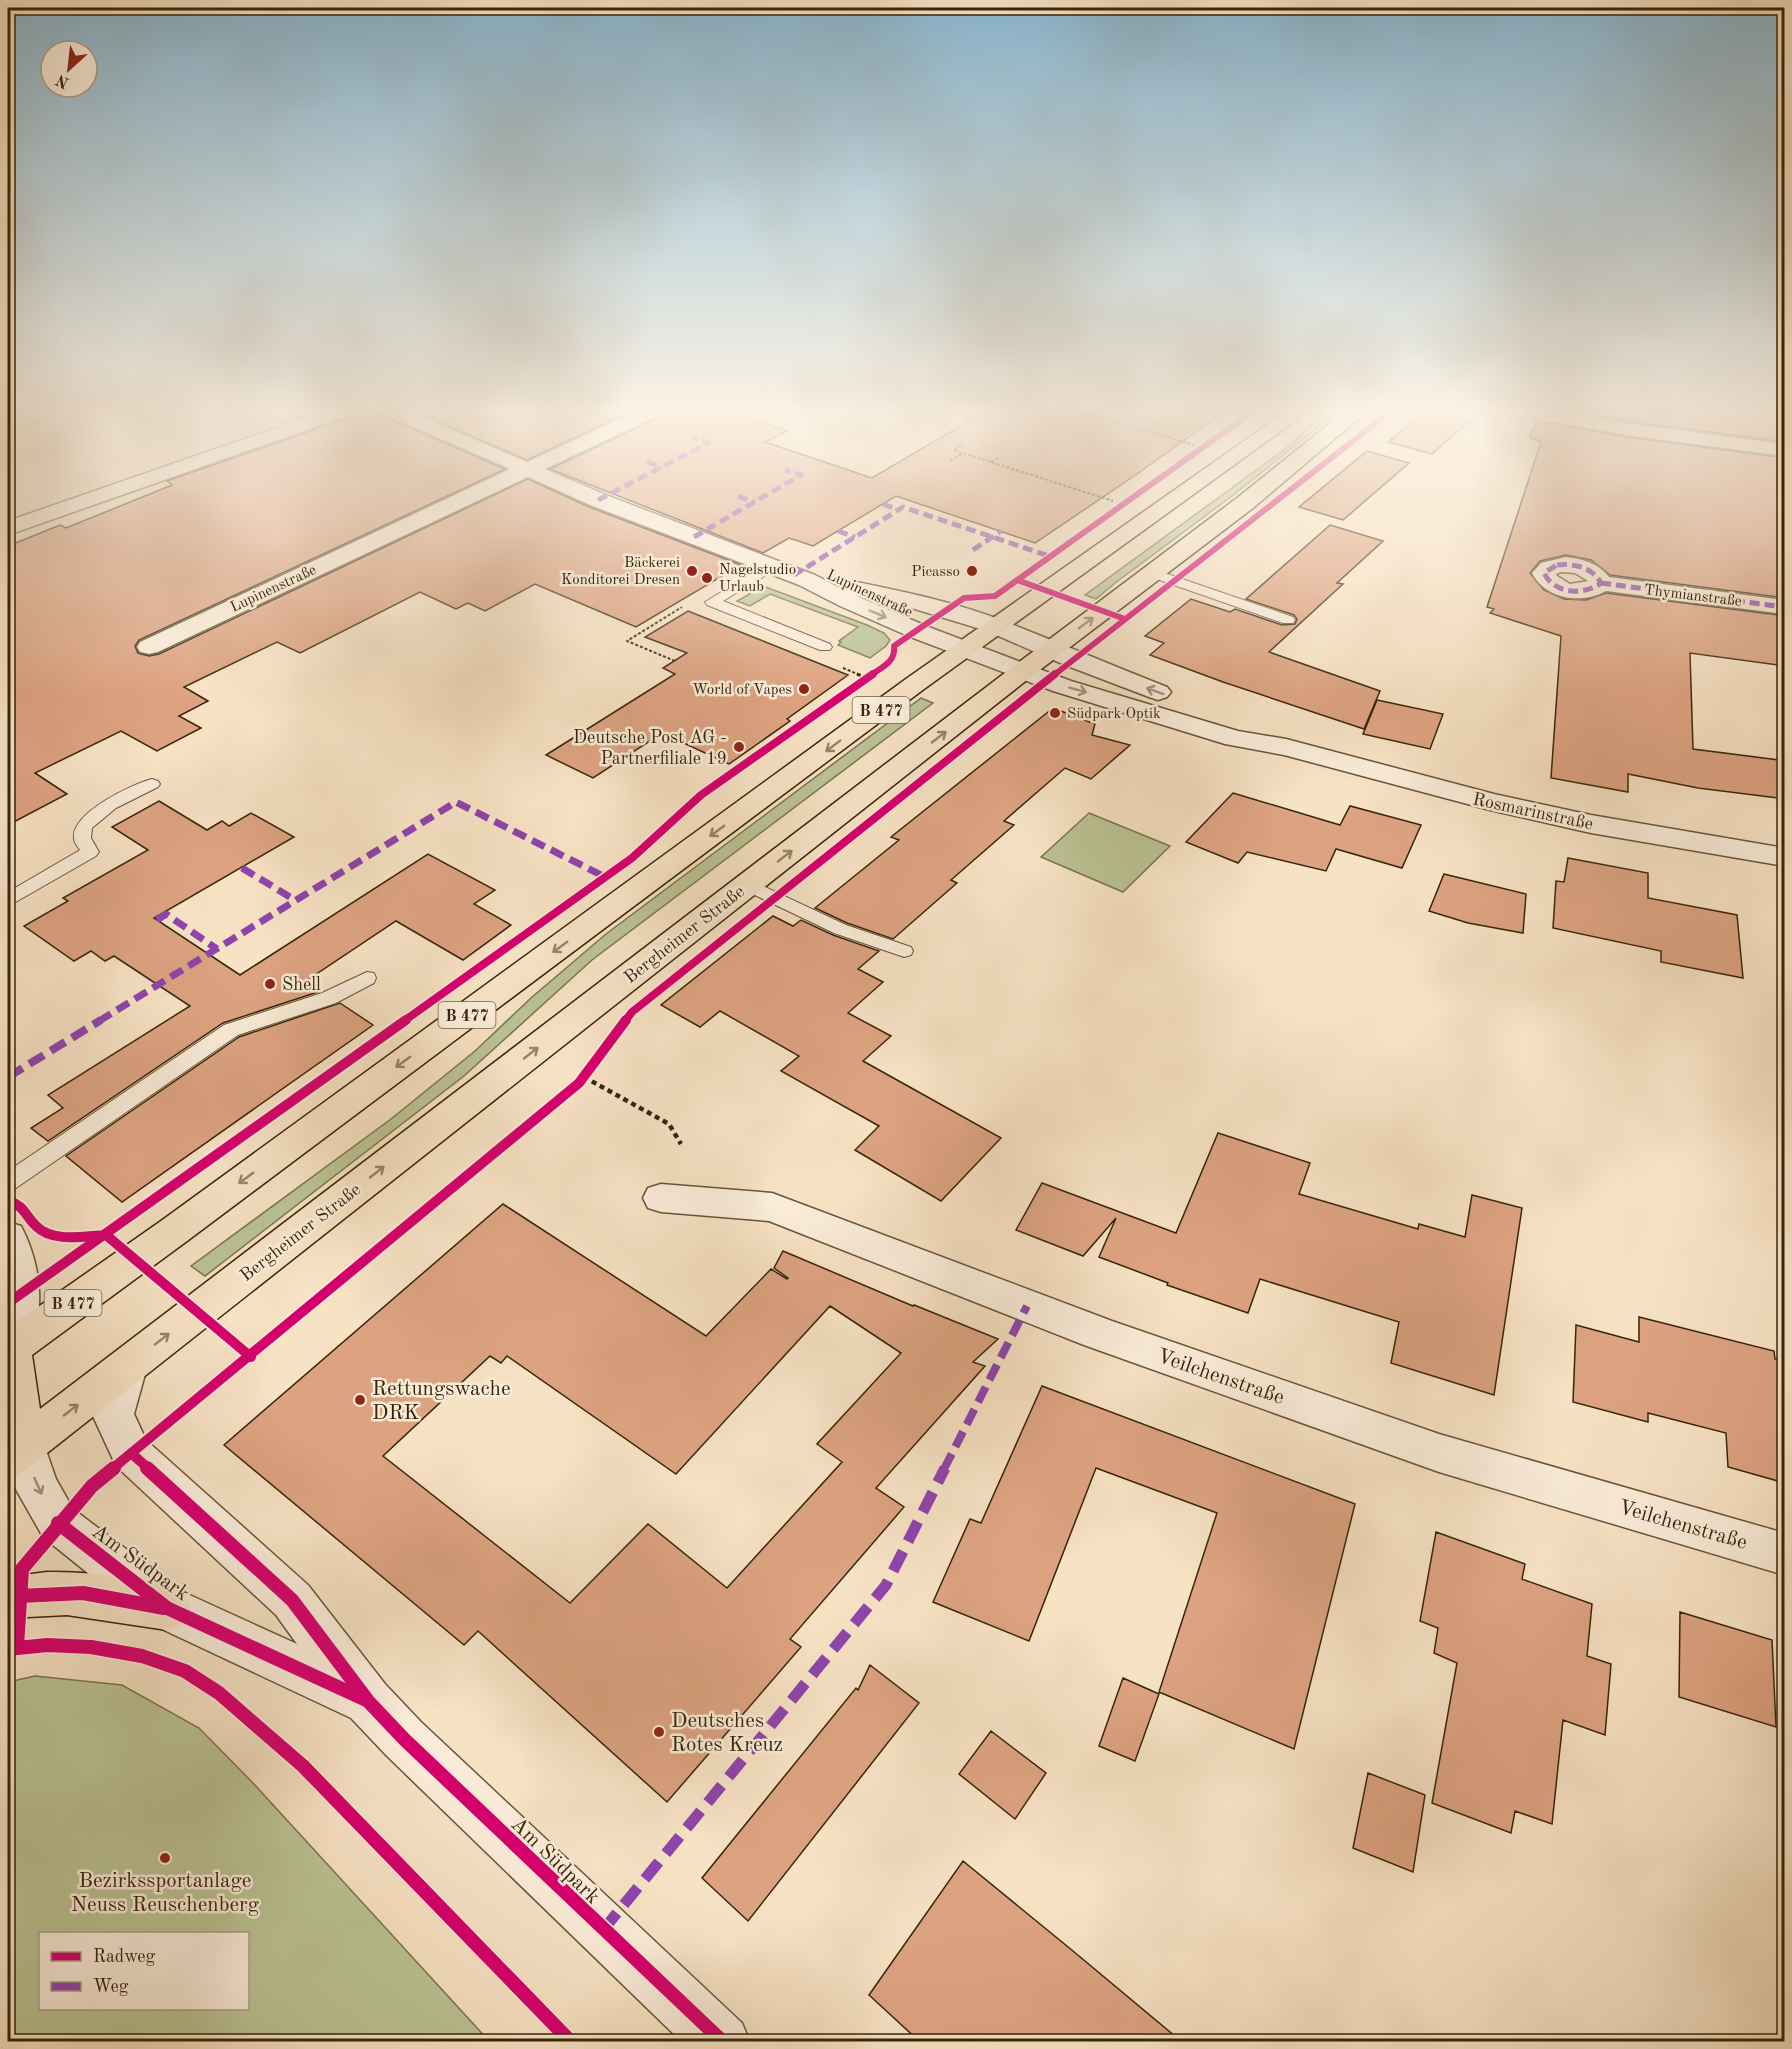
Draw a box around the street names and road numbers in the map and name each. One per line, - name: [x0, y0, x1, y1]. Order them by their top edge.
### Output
- street label: Lupinenstraße: [228, 563, 319, 616]
- street label: Lupinenstraße: [824, 568, 915, 621]
- street label: Thymianstraße: [1643, 583, 1743, 610]
- road number: B 477: [852, 697, 910, 723]
- street label: Rosmarinstraße: [1471, 790, 1595, 834]
- street label: Bergheimer Straße: [621, 882, 748, 987]
- road number: B 477: [438, 1002, 496, 1028]
- street label: Bergheimer Straße: [237, 1180, 364, 1285]
- road number: B 477: [44, 1290, 101, 1316]
- street label: Veilchenstraße: [1154, 1346, 1287, 1409]
- street label: Veilchenstraße: [1616, 1497, 1749, 1554]
- street label: Am Südpark: [88, 1521, 193, 1605]
- street label: Am Südpark: [506, 1814, 604, 1908]

